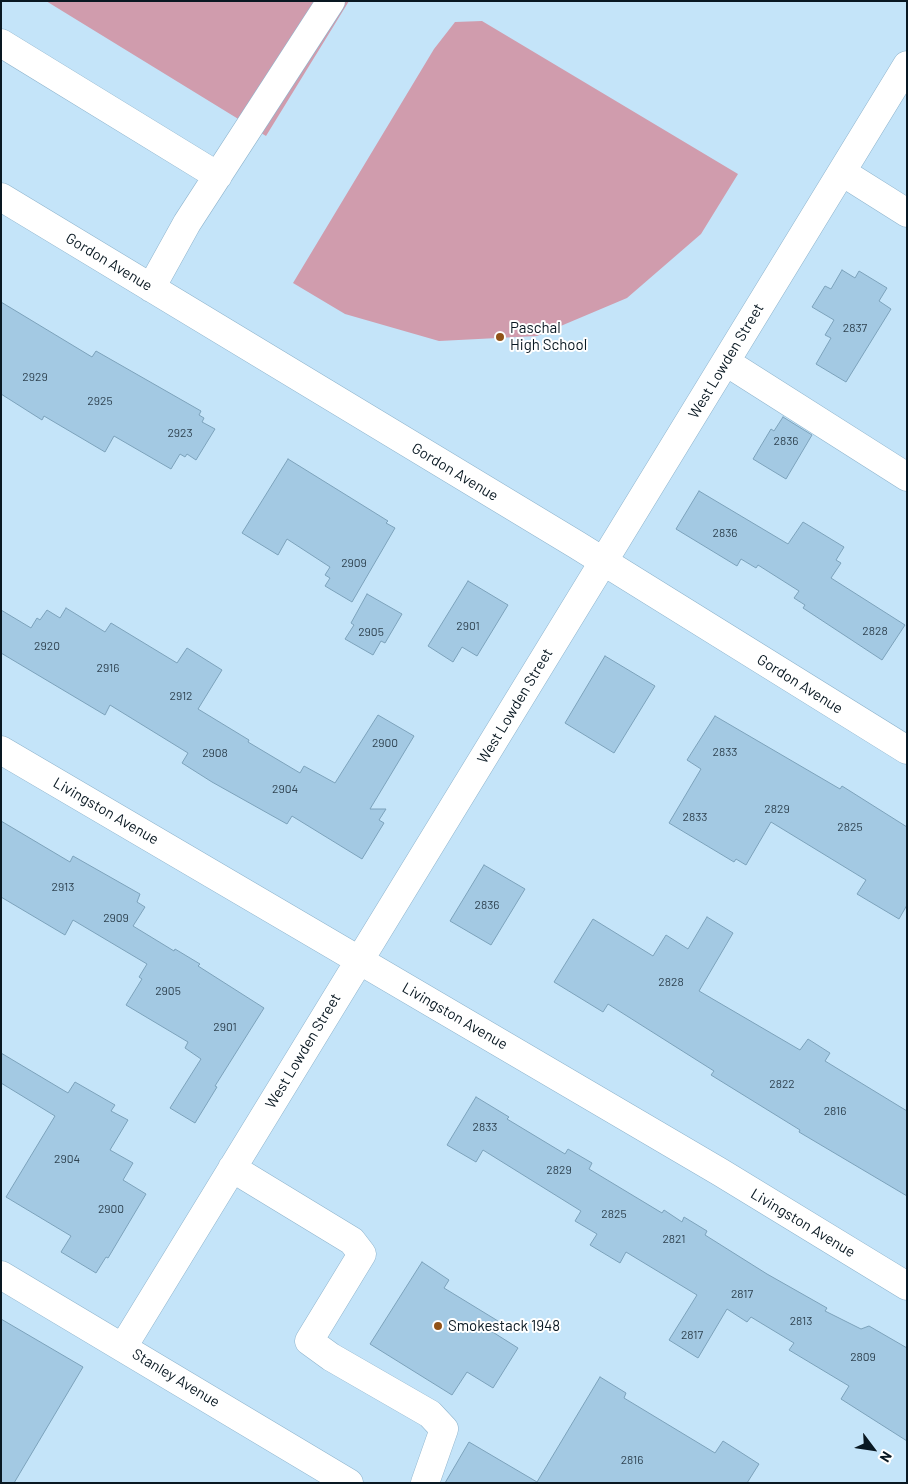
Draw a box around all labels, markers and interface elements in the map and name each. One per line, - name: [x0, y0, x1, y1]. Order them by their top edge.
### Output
- street label: Gordon Avenue: [62, 229, 156, 295]
- street label: West Lowden Street: [685, 300, 767, 422]
- place label: Paschal High School: [510, 319, 587, 354]
- house number: 2837: [843, 321, 867, 335]
- marker: Paschal High School: [494, 331, 506, 343]
- house number: 2929: [22, 370, 48, 384]
- house number: 2925: [87, 394, 113, 408]
- house number: 2923: [167, 426, 193, 440]
- house number: 2836: [773, 434, 799, 448]
- street label: Gordon Avenue: [408, 439, 502, 505]
- house number: 2836: [712, 526, 738, 540]
- house number: 2909: [341, 556, 367, 570]
- house number: 2901: [456, 619, 480, 633]
- house number: 2828: [862, 624, 888, 638]
- house number: 2905: [358, 625, 384, 639]
- house number: 2920: [34, 639, 60, 653]
- street label: West Lowden Street: [474, 645, 556, 767]
- street label: Gordon Avenue: [754, 650, 846, 718]
- house number: 2916: [97, 661, 119, 675]
- house number: 2912: [169, 689, 193, 703]
- house number: 2900: [372, 736, 398, 750]
- house number: 2833: [712, 745, 738, 759]
- house number: 2908: [202, 746, 228, 760]
- street label: Livingston Avenue: [50, 774, 162, 848]
- house number: 2904: [272, 782, 298, 796]
- house number: 2829: [764, 802, 790, 816]
- house number: 2833: [682, 810, 708, 824]
- house number: 2825: [837, 820, 863, 834]
- house number: 2913: [52, 880, 74, 894]
- house number: 2836: [474, 898, 500, 912]
- house number: 2909: [103, 911, 129, 925]
- house number: 2828: [658, 975, 684, 989]
- street label: Livingston Avenue: [399, 979, 511, 1053]
- house number: 2905: [155, 984, 181, 998]
- street label: West Lowden Street: [262, 990, 344, 1112]
- house number: 2901: [213, 1020, 237, 1034]
- house number: 2822: [769, 1077, 795, 1091]
- house number: 2816: [824, 1104, 846, 1118]
- house number: 2833: [472, 1120, 498, 1134]
- house number: 2904: [54, 1152, 80, 1166]
- house number: 2829: [546, 1163, 572, 1177]
- street label: Livingston Avenue: [748, 1185, 858, 1261]
- house number: 2900: [98, 1202, 124, 1216]
- house number: 2825: [601, 1207, 627, 1221]
- house number: 2821: [662, 1232, 686, 1246]
- house number: 2817: [731, 1287, 753, 1301]
- house number: 2813: [790, 1314, 812, 1328]
- place label: Smokestack 1948: [448, 1317, 560, 1335]
- marker: Smokestack 1948: [432, 1320, 444, 1332]
- house number: 2817: [681, 1328, 703, 1342]
- street label: Stanley Avenue: [129, 1345, 223, 1411]
- house number: 2809: [850, 1350, 876, 1364]
- north arrow: [848, 1424, 898, 1474]
- text: N: [877, 1449, 896, 1465]
- house number: 2816: [621, 1453, 643, 1467]

